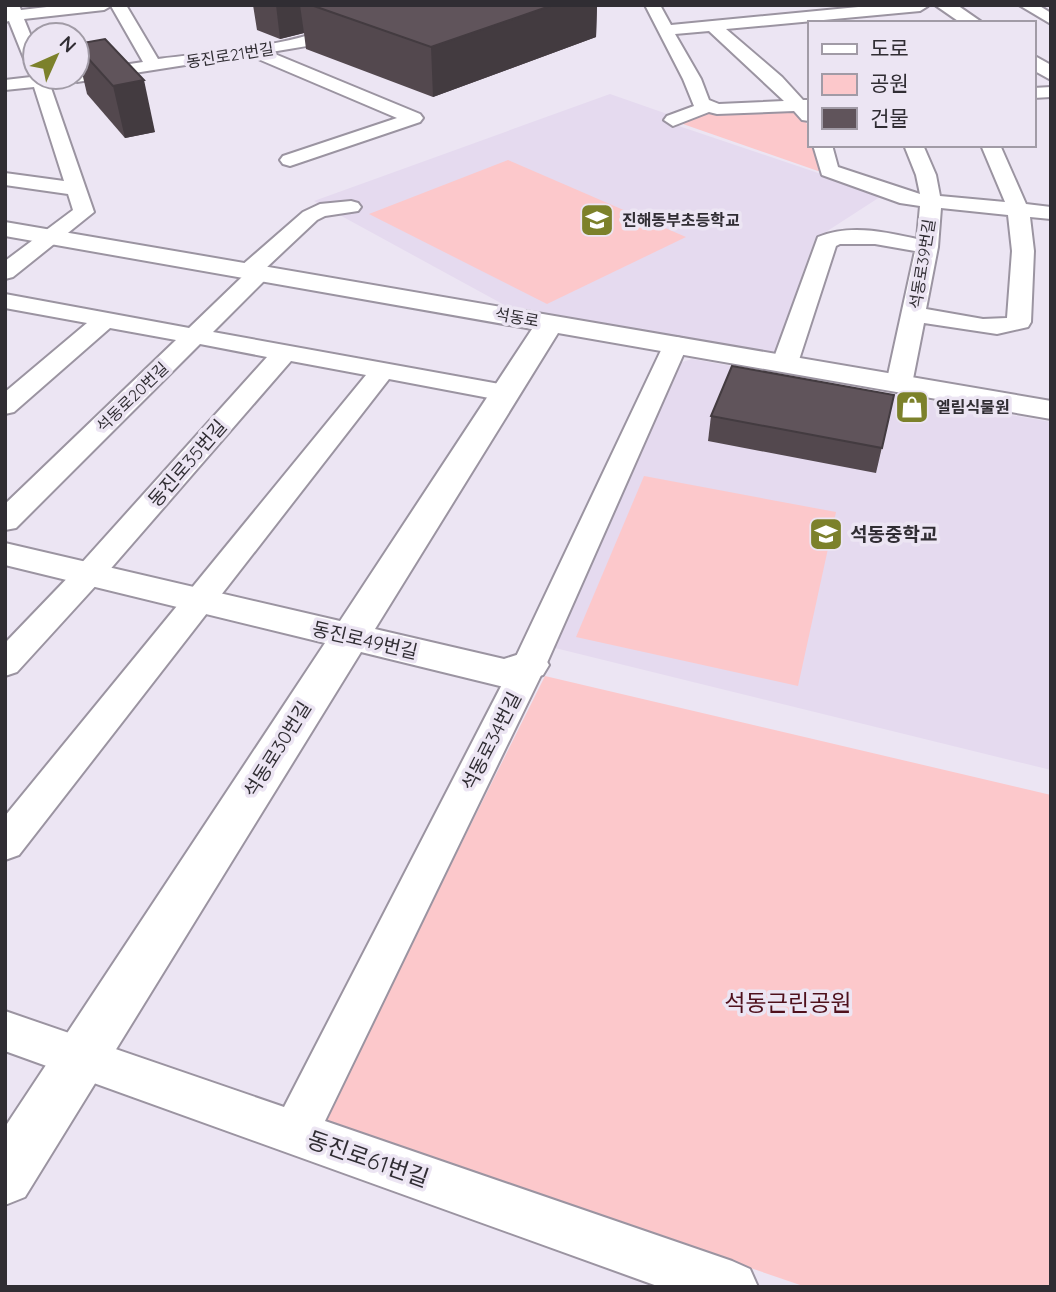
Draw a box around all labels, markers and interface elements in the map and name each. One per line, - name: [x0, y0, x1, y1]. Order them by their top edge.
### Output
- north arrow: [21, 21, 91, 91]
- legend: [808, 21, 1035, 147]
- text: N: [55, 31, 81, 57]
- text: 도로: [870, 35, 909, 61]
- street label: 동진로21번길: [185, 38, 275, 72]
- text: 공원: [870, 70, 909, 96]
- text: 건물: [870, 105, 909, 131]
- school or university icon: 진해동부초등학교: [578, 201, 616, 239]
- place label: 진해동부초등학교: [622, 210, 740, 230]
- street label: 석동로39번길: [905, 218, 939, 310]
- street label: 석동로: [494, 303, 541, 331]
- street label: 석동로20번길: [92, 358, 172, 436]
- shop icon: 엘림식물원: [893, 388, 931, 426]
- place label: 엘림식물원: [936, 397, 1010, 417]
- street label: 동진로35번길: [143, 414, 231, 512]
- school or university icon: 석동중학교: [807, 515, 845, 553]
- place label: 석동중학교: [850, 522, 937, 546]
- street label: 동진로49번길: [310, 616, 420, 664]
- street label: 석동로34번길: [456, 688, 526, 794]
- street label: 석동로30번길: [238, 697, 316, 801]
- park label: 석동근린공원: [725, 988, 851, 1017]
- street label: 동진로61번길: [304, 1124, 433, 1193]

